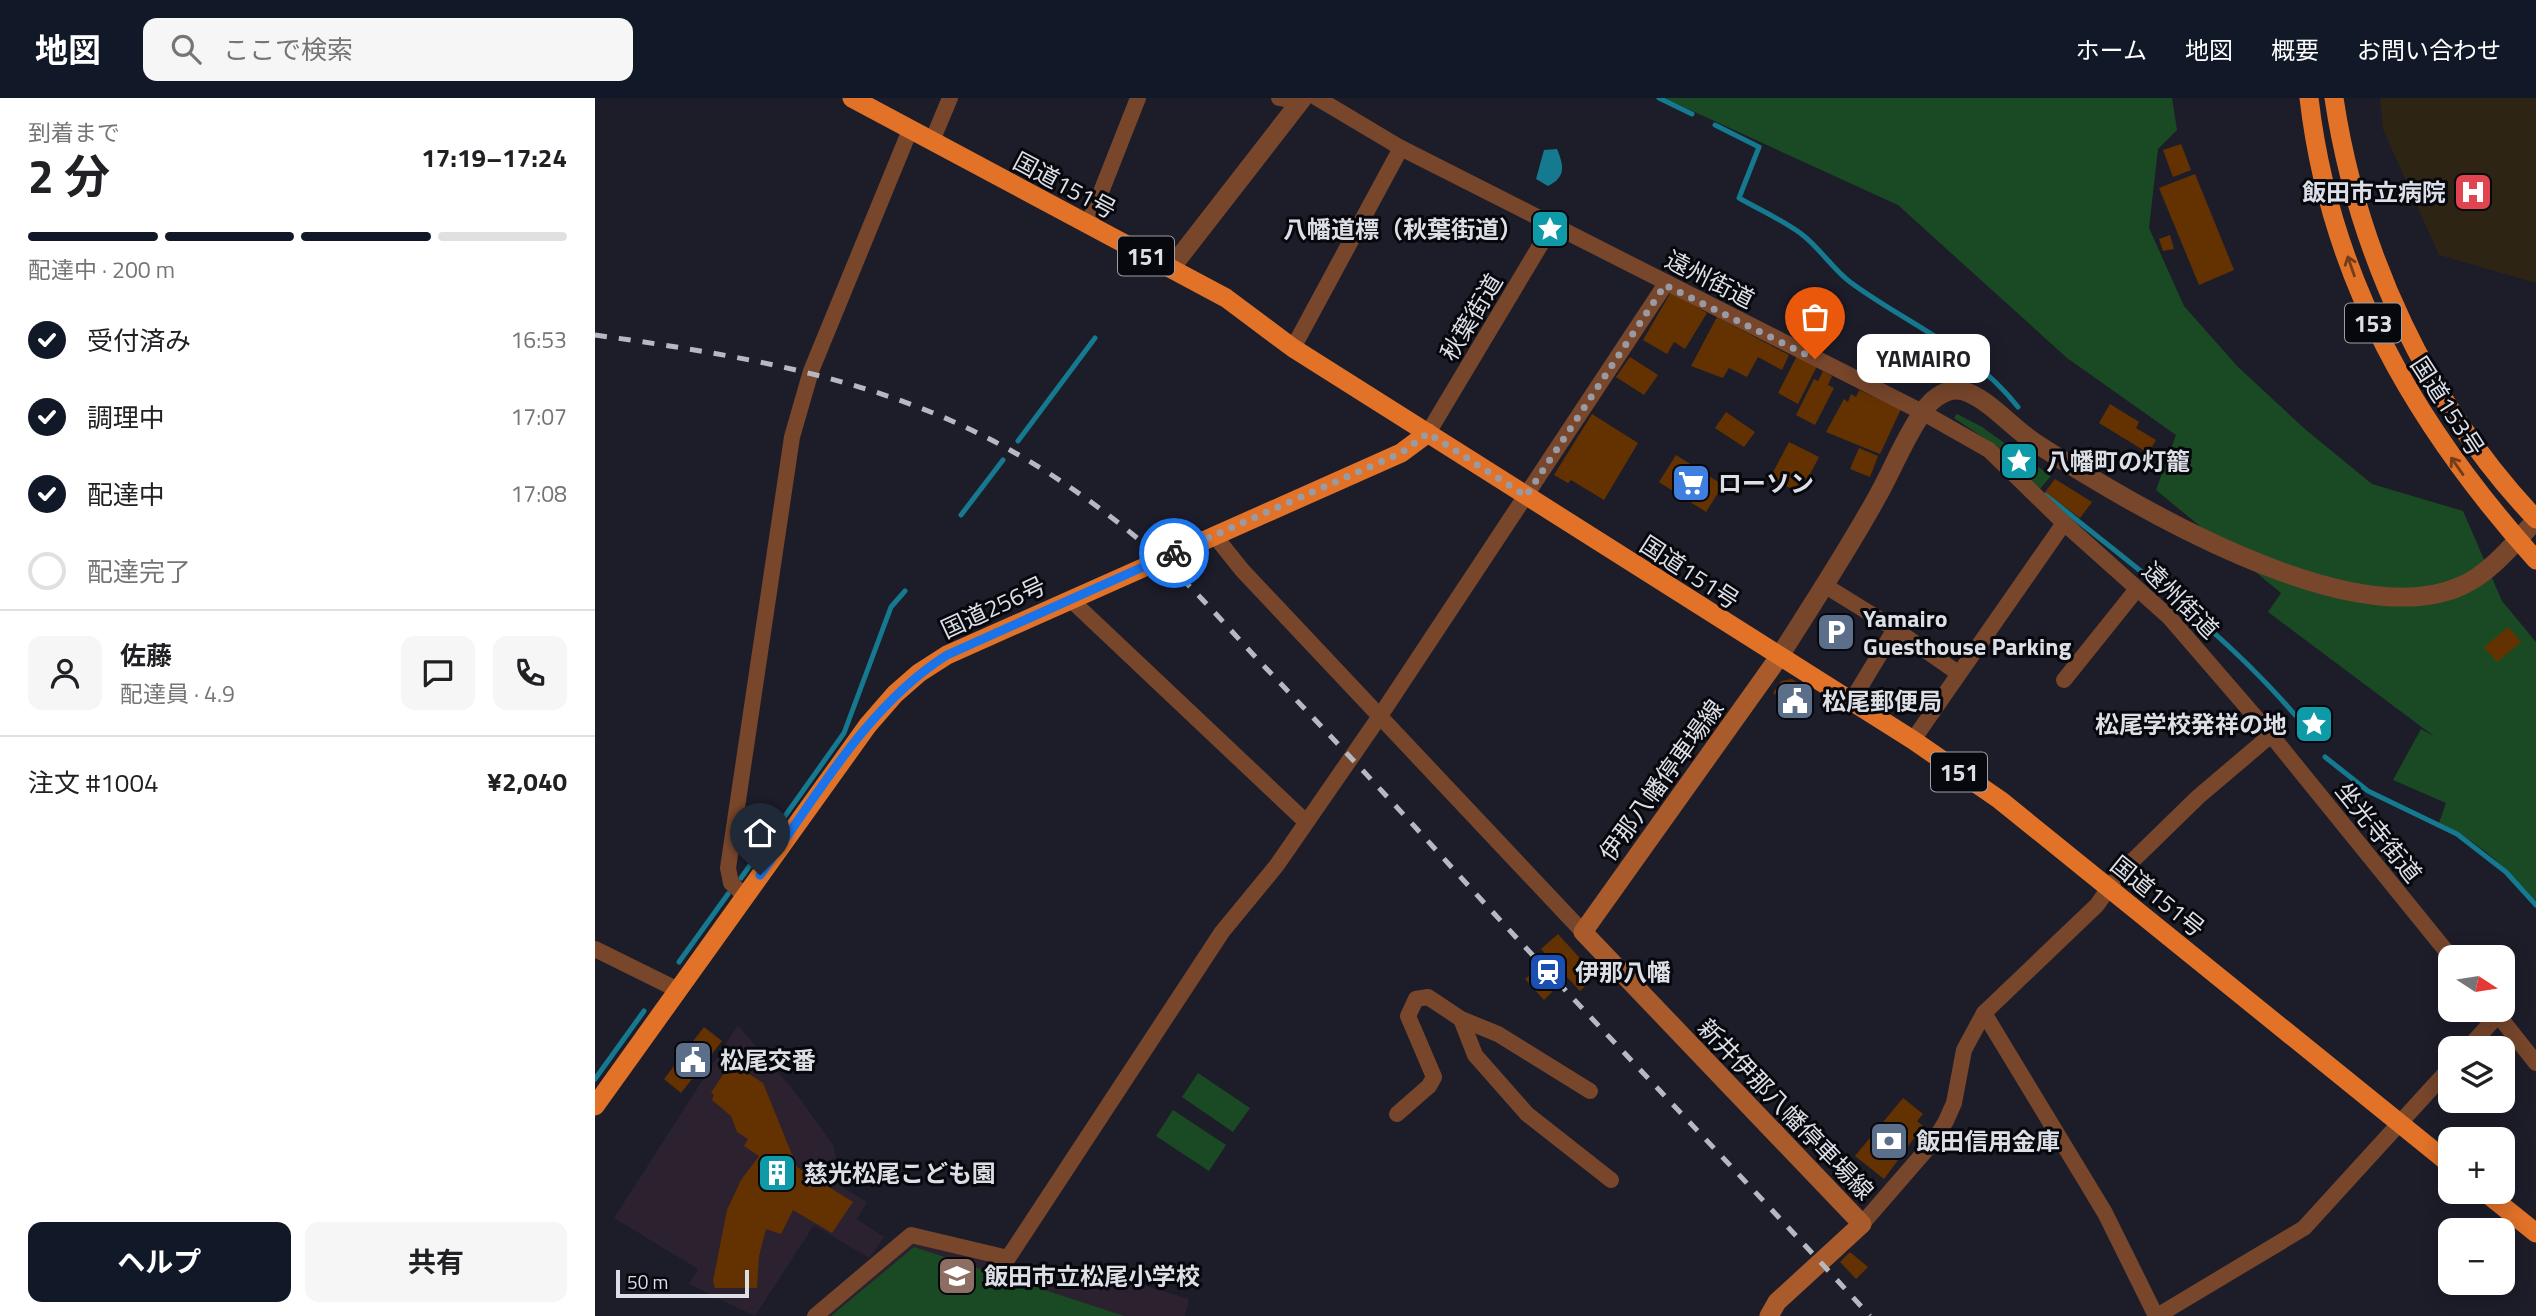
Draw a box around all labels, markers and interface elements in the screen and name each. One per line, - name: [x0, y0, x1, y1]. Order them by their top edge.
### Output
- search box: [143, 18, 633, 81]
- text: 地図: [35, 25, 101, 75]
- icon: search: [167, 30, 205, 68]
- text: ここで検索: [223, 30, 353, 69]
- text: ホーム: [2076, 32, 2147, 68]
- text: 地図: [2185, 32, 2233, 68]
- text: 概要: [2271, 32, 2319, 68]
- text: お問い合わせ: [2357, 32, 2501, 68]
- text: 到着まで: [28, 115, 120, 150]
- text: 17:19–17:24: [421, 138, 567, 177]
- text: 2 分: [28, 141, 110, 211]
- street label: 国道151号: [1007, 143, 1123, 227]
- hospital icon: 飯田市立病院: [2452, 171, 2494, 213]
- place label: 飯田市立病院: [2302, 174, 2446, 210]
- place icon: 八幡道標（秋葉街道）: [1529, 208, 1571, 250]
- place label: 八幡道標（秋葉街道）: [1283, 211, 1523, 247]
- road number: 151: [1118, 237, 1174, 276]
- street label: 遠州街道: [1659, 241, 1761, 317]
- text: 配達中 · 200 m: [28, 252, 175, 287]
- one-way arrow: [2344, 255, 2357, 277]
- street label: 秋葉街道: [1431, 267, 1511, 367]
- pin: [1785, 287, 1845, 359]
- icon: bag: [1796, 298, 1834, 336]
- road number: 153: [2345, 304, 2401, 342]
- icon: check: [28, 321, 66, 359]
- text: 受付済み: [87, 321, 191, 360]
- text: 16:53: [510, 322, 567, 357]
- callout: YAMAIRO: [1857, 334, 1990, 384]
- text: YAMAIRO: [1876, 341, 1971, 376]
- street label: 国道153号: [2402, 349, 2494, 463]
- icon: check: [28, 398, 66, 436]
- text: 調理中: [87, 398, 165, 437]
- text: 17:07: [510, 399, 567, 434]
- place icon: 八幡町の灯籠: [1998, 440, 2040, 482]
- place label: 八幡町の灯籠: [2046, 443, 2190, 479]
- one-way arrow: [2450, 457, 2464, 476]
- supermarket icon: ローソン: [1670, 462, 1712, 504]
- place label: ローソン: [1718, 465, 1814, 501]
- icon: check: [28, 475, 66, 513]
- text: 配達中: [87, 475, 165, 514]
- text: 17:08: [510, 476, 567, 511]
- courier: [1139, 518, 1209, 588]
- street label: 国道151号: [1633, 526, 1747, 618]
- icon: bike: [1155, 534, 1193, 572]
- text: 配達完了: [87, 552, 191, 591]
- street label: 遠州街道: [2134, 553, 2228, 647]
- street label: 国道256号: [934, 567, 1052, 647]
- place label: Yamairo Guesthouse Parking: [1863, 600, 2071, 664]
- parking icon: Yamairo Guesthouse Parking: [1815, 611, 1857, 653]
- button: person: [28, 636, 102, 710]
- text: 佐藤: [120, 636, 172, 675]
- button: chat: [401, 636, 475, 710]
- button: phone: [493, 636, 567, 710]
- text: 配達員 · 4.9: [120, 676, 235, 711]
- public building icon: 松尾郵便局: [1774, 680, 1816, 722]
- place label: 松尾郵便局: [1822, 683, 1942, 719]
- street label: 伊那八幡停車場線: [1590, 692, 1732, 868]
- place icon: 松尾学校発祥の地: [2293, 703, 2335, 745]
- place label: 松尾学校発祥の地: [2095, 706, 2287, 742]
- road number: 151: [1931, 752, 1987, 792]
- text: ¥2,040: [487, 762, 567, 801]
- text: 注文 #1004: [28, 763, 159, 802]
- street label: 坐光寺街道: [2327, 774, 2431, 890]
- pin: [730, 803, 790, 875]
- icon: home: [741, 814, 779, 852]
- street label: 国道151号: [2103, 847, 2213, 945]
- north arrow: [2438, 945, 2515, 1022]
- map controls: [2438, 945, 2515, 1295]
- station icon: 伊那八幡: [1527, 951, 1569, 993]
- place label: 伊那八幡: [1575, 954, 1671, 990]
- street label: 新井伊那八幡停車場線: [1690, 1010, 1882, 1208]
- button: layers: [2438, 1036, 2515, 1113]
- public building icon: 松尾交番: [672, 1039, 714, 1081]
- place label: 松尾交番: [720, 1042, 816, 1078]
- bank icon: 飯田信用金庫: [1868, 1120, 1910, 1162]
- place label: 飯田信用金庫: [1916, 1123, 2060, 1159]
- button: +: [2438, 1127, 2515, 1204]
- building icon: 慈光松尾こども園: [756, 1152, 798, 1194]
- place label: 慈光松尾こども園: [804, 1155, 996, 1191]
- button: −: [2438, 1218, 2515, 1295]
- button: ヘルプ: [28, 1222, 291, 1302]
- button: 共有: [305, 1222, 567, 1302]
- school or university icon: 飯田市立松尾小学校: [936, 1255, 978, 1297]
- place label: 飯田市立松尾小学校: [984, 1258, 1200, 1294]
- scale bar: [616, 1267, 749, 1299]
- text: 50 m: [627, 1267, 668, 1296]

